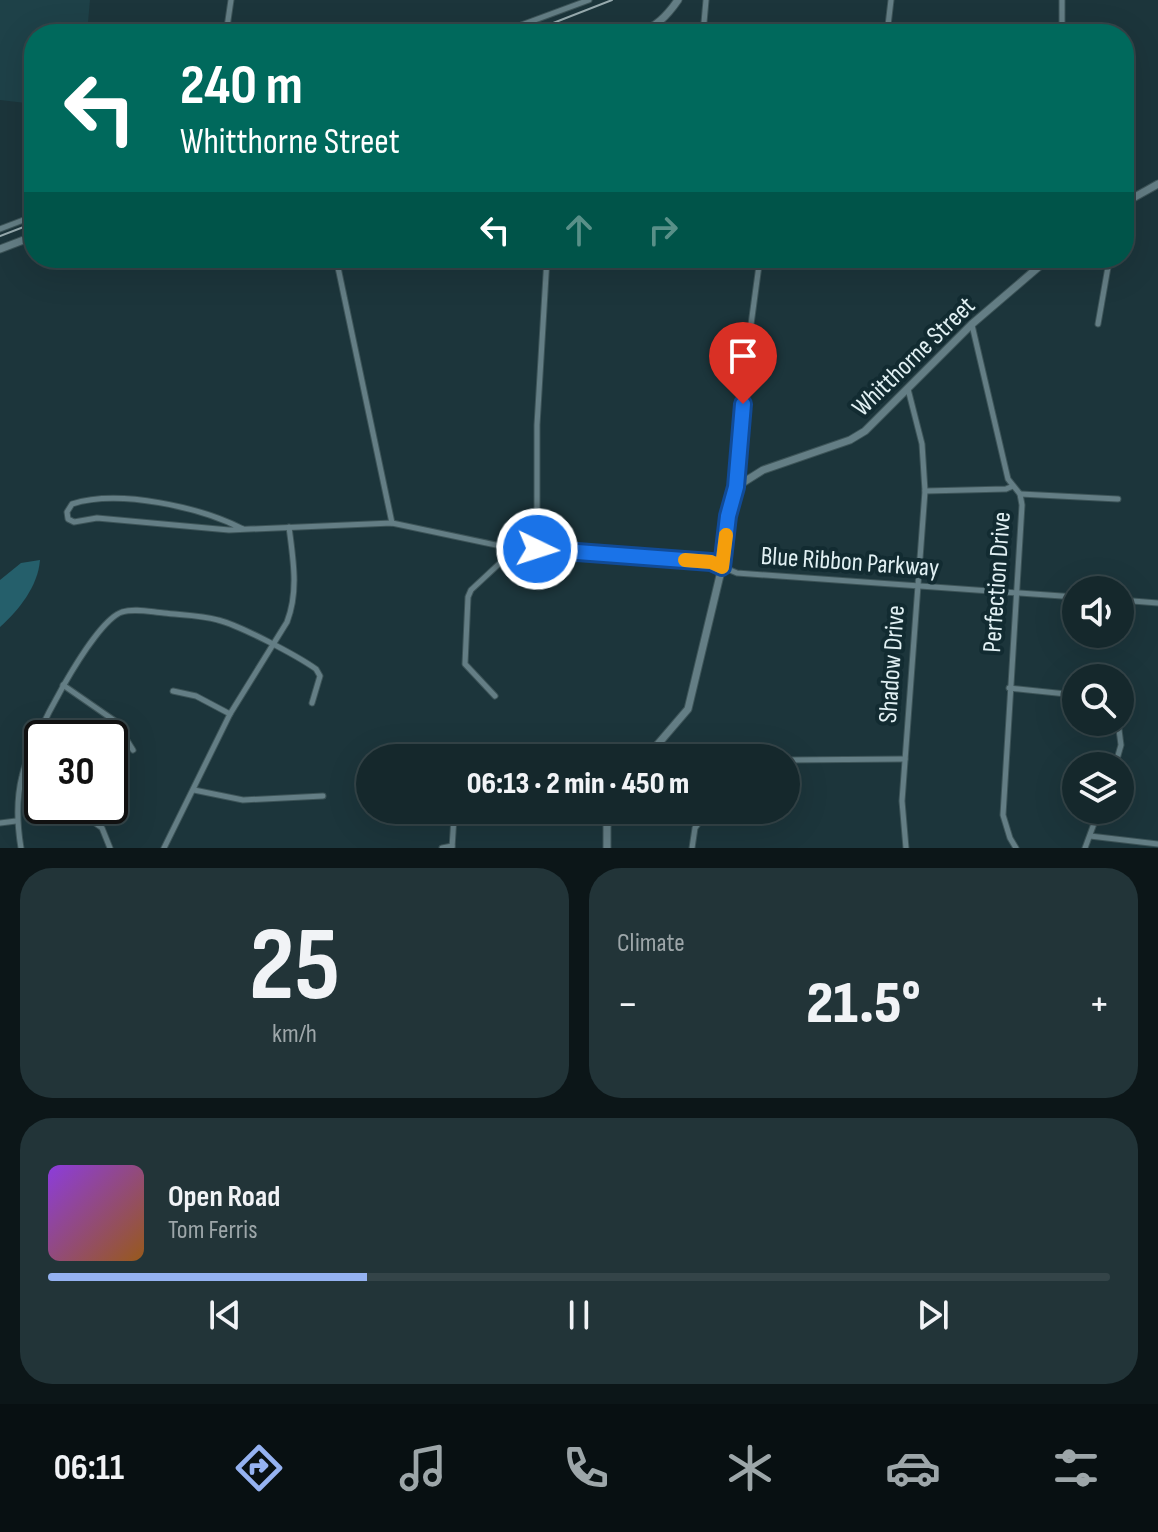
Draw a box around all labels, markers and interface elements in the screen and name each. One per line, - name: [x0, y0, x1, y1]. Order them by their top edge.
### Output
- text: 240 m: [180, 53, 303, 120]
- icon: left: [48, 56, 152, 160]
- text: Whitthorne Street: [180, 121, 400, 164]
- icon: left: [473, 208, 517, 252]
- icon: ahead: [557, 208, 601, 252]
- icon: right: [641, 208, 685, 252]
- street label: Whitthorne Street: [846, 291, 982, 423]
- pin: [709, 322, 777, 404]
- icon: arrive: [721, 334, 765, 378]
- position arrow: [495, 507, 579, 591]
- street label: Perfection Drive: [977, 511, 1018, 654]
- street label: Blue Ribbon Parkway: [760, 541, 940, 584]
- map controls: [1062, 576, 1134, 824]
- button: sound: [1062, 576, 1134, 648]
- street label: Shadow Drive: [873, 604, 912, 724]
- button: search: [1062, 664, 1134, 736]
- speed limit sign: 30: [24, 720, 128, 824]
- button: layers: [1062, 752, 1134, 824]
- text: 06:13 · 2 min · 450 m: [467, 766, 689, 802]
- text: 25: [249, 904, 340, 1029]
- text: Climate: [617, 928, 685, 959]
- text: 21.5°: [806, 968, 921, 1040]
- text: −: [617, 978, 639, 1031]
- text: +: [1088, 978, 1110, 1031]
- text: km/h: [272, 1019, 317, 1050]
- text: Open Road: [168, 1179, 280, 1215]
- text: Tom Ferris: [168, 1215, 258, 1246]
- icon: previous: [203, 1293, 247, 1337]
- icon: pause: [557, 1293, 601, 1337]
- icon: next: [911, 1293, 955, 1337]
- icon: directions: [231, 1440, 287, 1496]
- icon: music: [395, 1440, 451, 1496]
- icon: phone: [558, 1440, 614, 1496]
- icon: climate: [722, 1440, 778, 1496]
- icon: car: [885, 1440, 941, 1496]
- icon: filters: [1048, 1440, 1104, 1496]
- text: 06:11: [54, 1447, 124, 1490]

